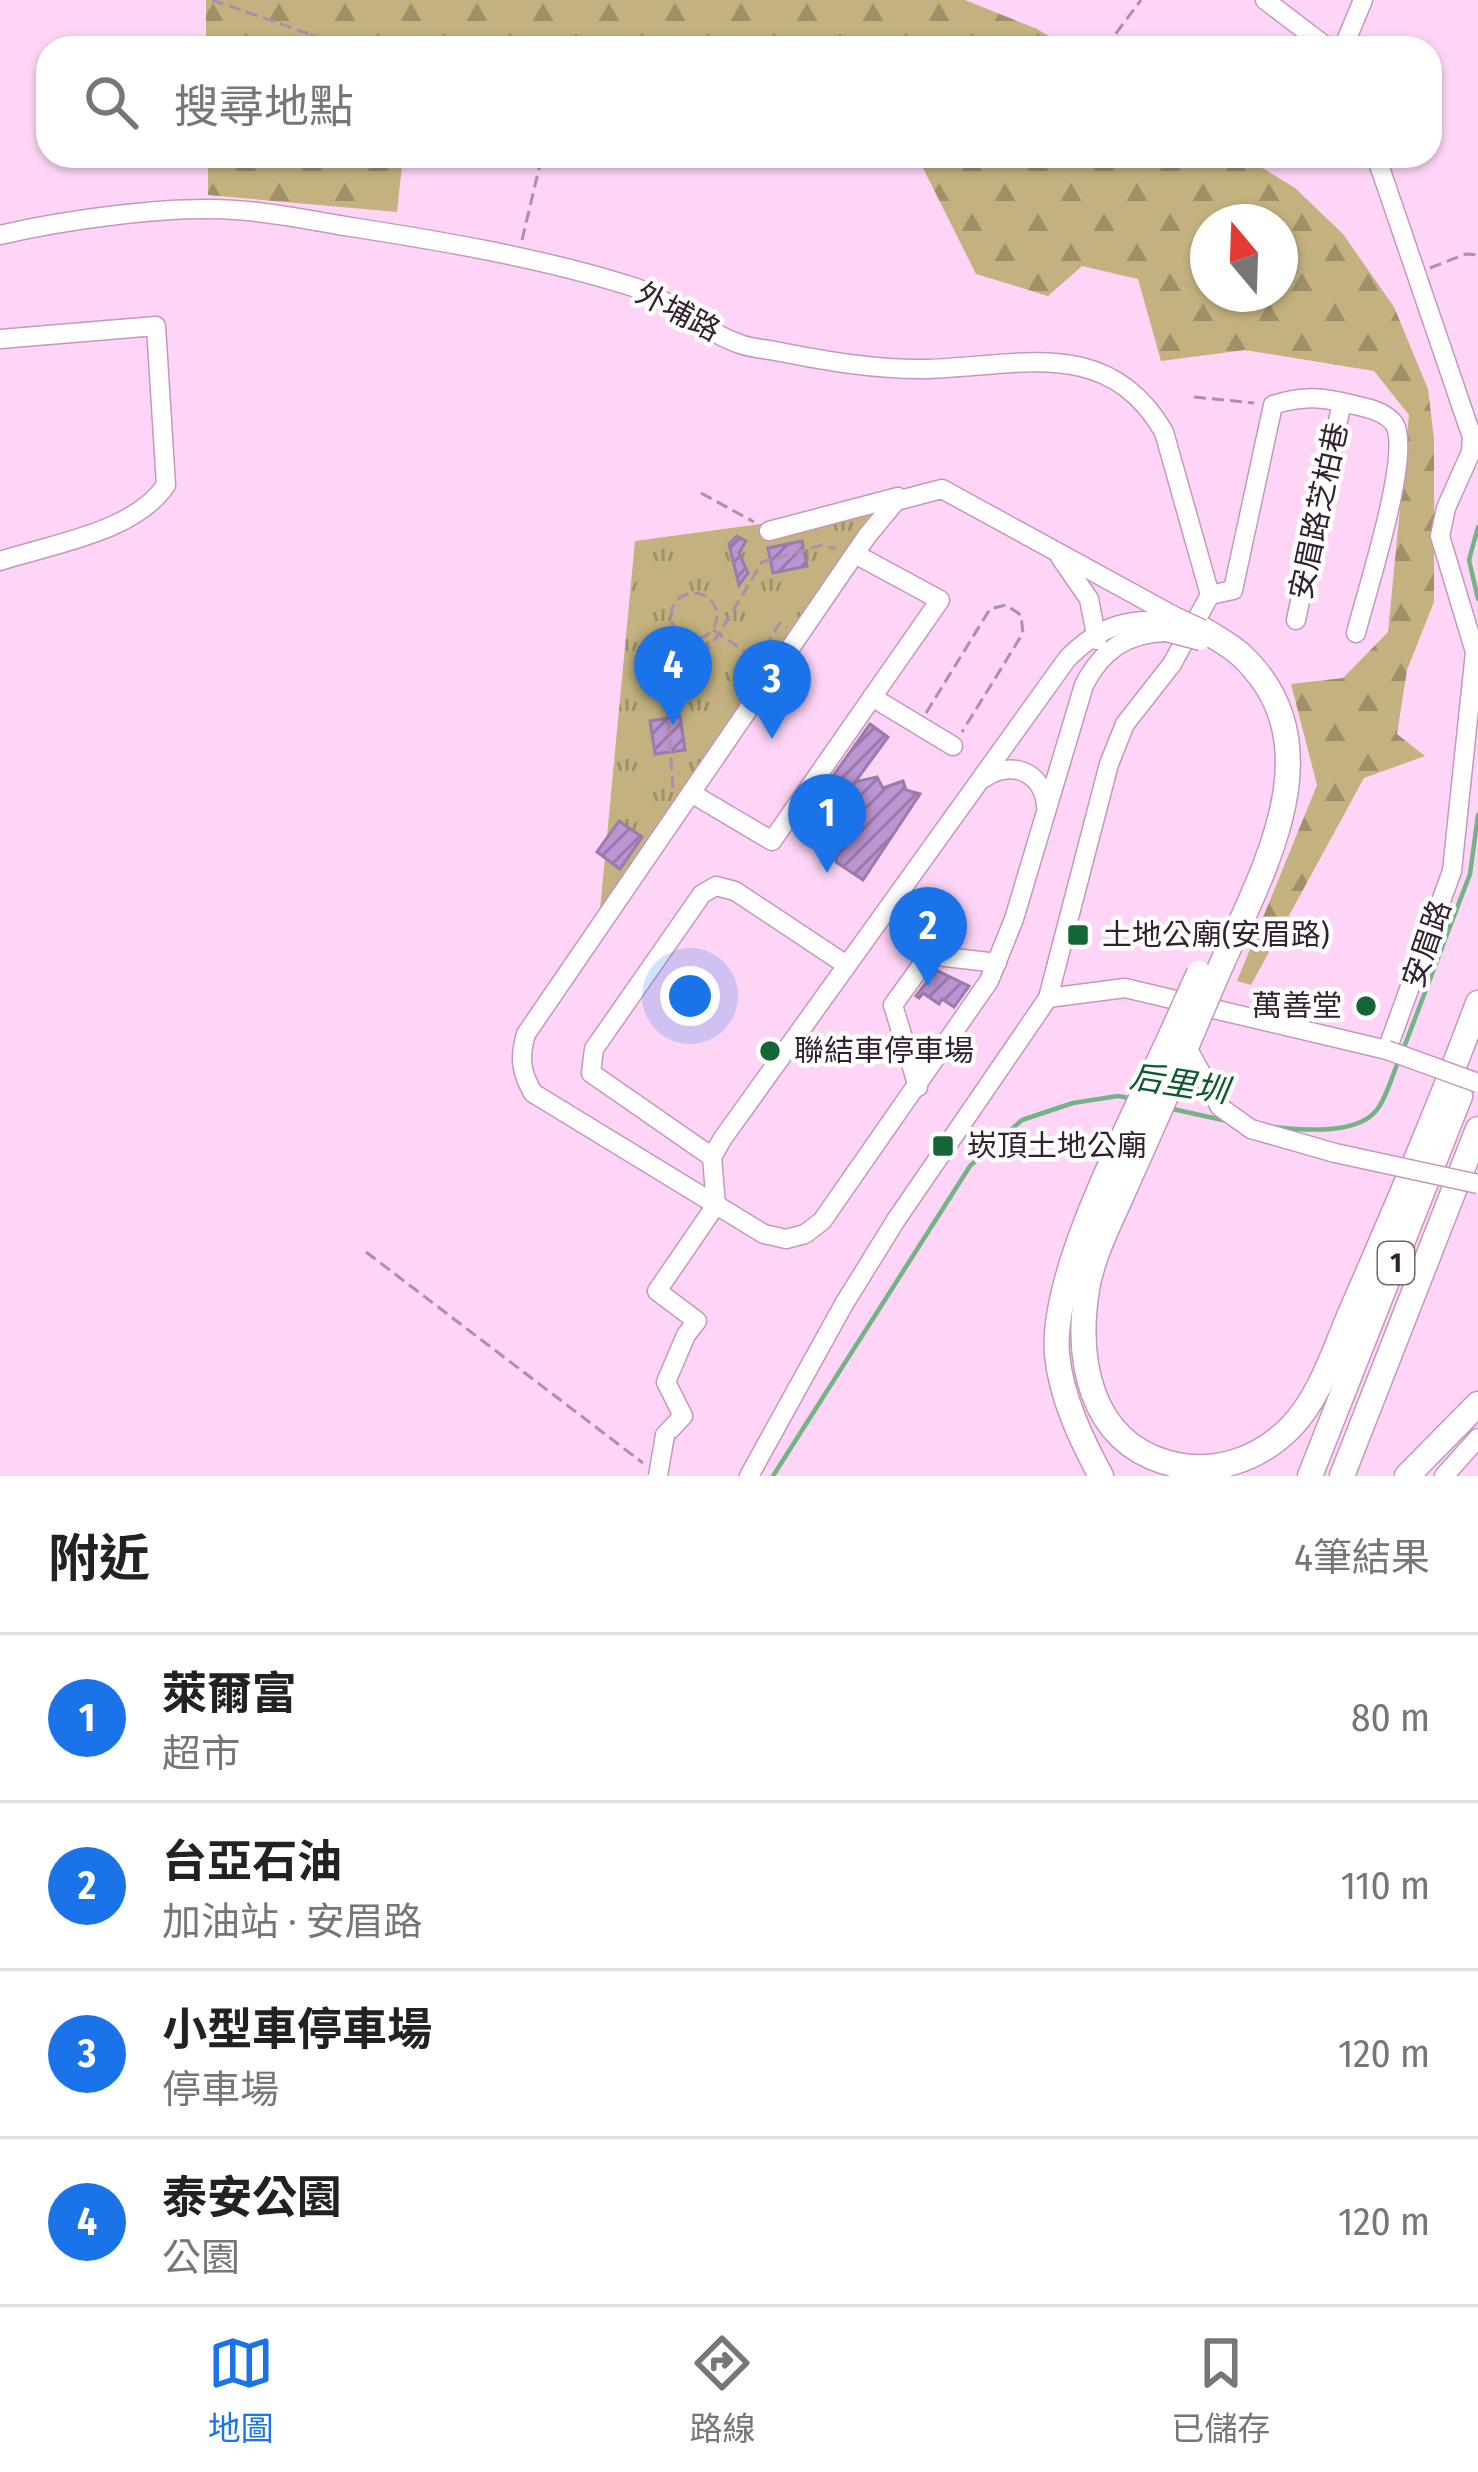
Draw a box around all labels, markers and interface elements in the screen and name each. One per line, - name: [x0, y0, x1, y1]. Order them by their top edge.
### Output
- search box: [36, 36, 1442, 168]
- icon: search: [78, 69, 144, 135]
- text: 搜尋地點: [174, 80, 354, 134]
- north arrow: [1190, 204, 1298, 312]
- street label: 外埔路: [630, 275, 726, 349]
- street label: 安眉路芝柏巷: [1283, 419, 1355, 603]
- pin: 4: [634, 626, 712, 725]
- pin: 3: [733, 640, 811, 739]
- pin: 1: [788, 774, 866, 873]
- pin: 2: [889, 887, 967, 986]
- street label: 安眉路: [1395, 896, 1459, 992]
- place label: 土地公廟(安眉路): [1102, 917, 1330, 953]
- marker: 土地公廟(安眉路): [1065, 922, 1091, 948]
- your location: [660, 966, 720, 1026]
- place label: 萬善堂: [1252, 988, 1342, 1024]
- marker: 萬善堂: [1353, 993, 1379, 1019]
- place label: 聯結車停車場: [794, 1033, 974, 1069]
- marker: 聯結車停車場: [757, 1038, 783, 1064]
- water label: 后里圳: [1127, 1057, 1235, 1112]
- place label: 崁頂土地公廟: [967, 1128, 1147, 1164]
- marker: 崁頂土地公廟: [930, 1133, 956, 1159]
- road number: 1: [1378, 1242, 1414, 1284]
- text: 附近: [48, 1528, 150, 1590]
- text: 4筆結果: [1294, 1535, 1430, 1581]
- text: 萊爾富: [162, 1667, 297, 1721]
- text: 1: [79, 1695, 95, 1741]
- text: 80 m: [1351, 1695, 1430, 1741]
- text: 超市: [162, 1731, 240, 1777]
- text: 台亞石油: [162, 1835, 342, 1889]
- text: 2: [78, 1863, 96, 1909]
- text: 110 m: [1341, 1863, 1430, 1909]
- text: 加油站 · 安眉路: [162, 1899, 423, 1945]
- text: 小型車停車場: [162, 2003, 432, 2057]
- text: 3: [78, 2031, 96, 2077]
- text: 120 m: [1338, 2031, 1430, 2077]
- text: 停車場: [162, 2067, 279, 2113]
- text: 泰安公園: [162, 2171, 342, 2225]
- text: 4: [77, 2199, 97, 2245]
- text: 120 m: [1338, 2199, 1430, 2245]
- text: 公園: [162, 2235, 240, 2281]
- tab: 地圖: [208, 2330, 274, 2450]
- tab: 路線: [689, 2330, 755, 2450]
- tab: 已儲存: [1171, 2330, 1270, 2450]

